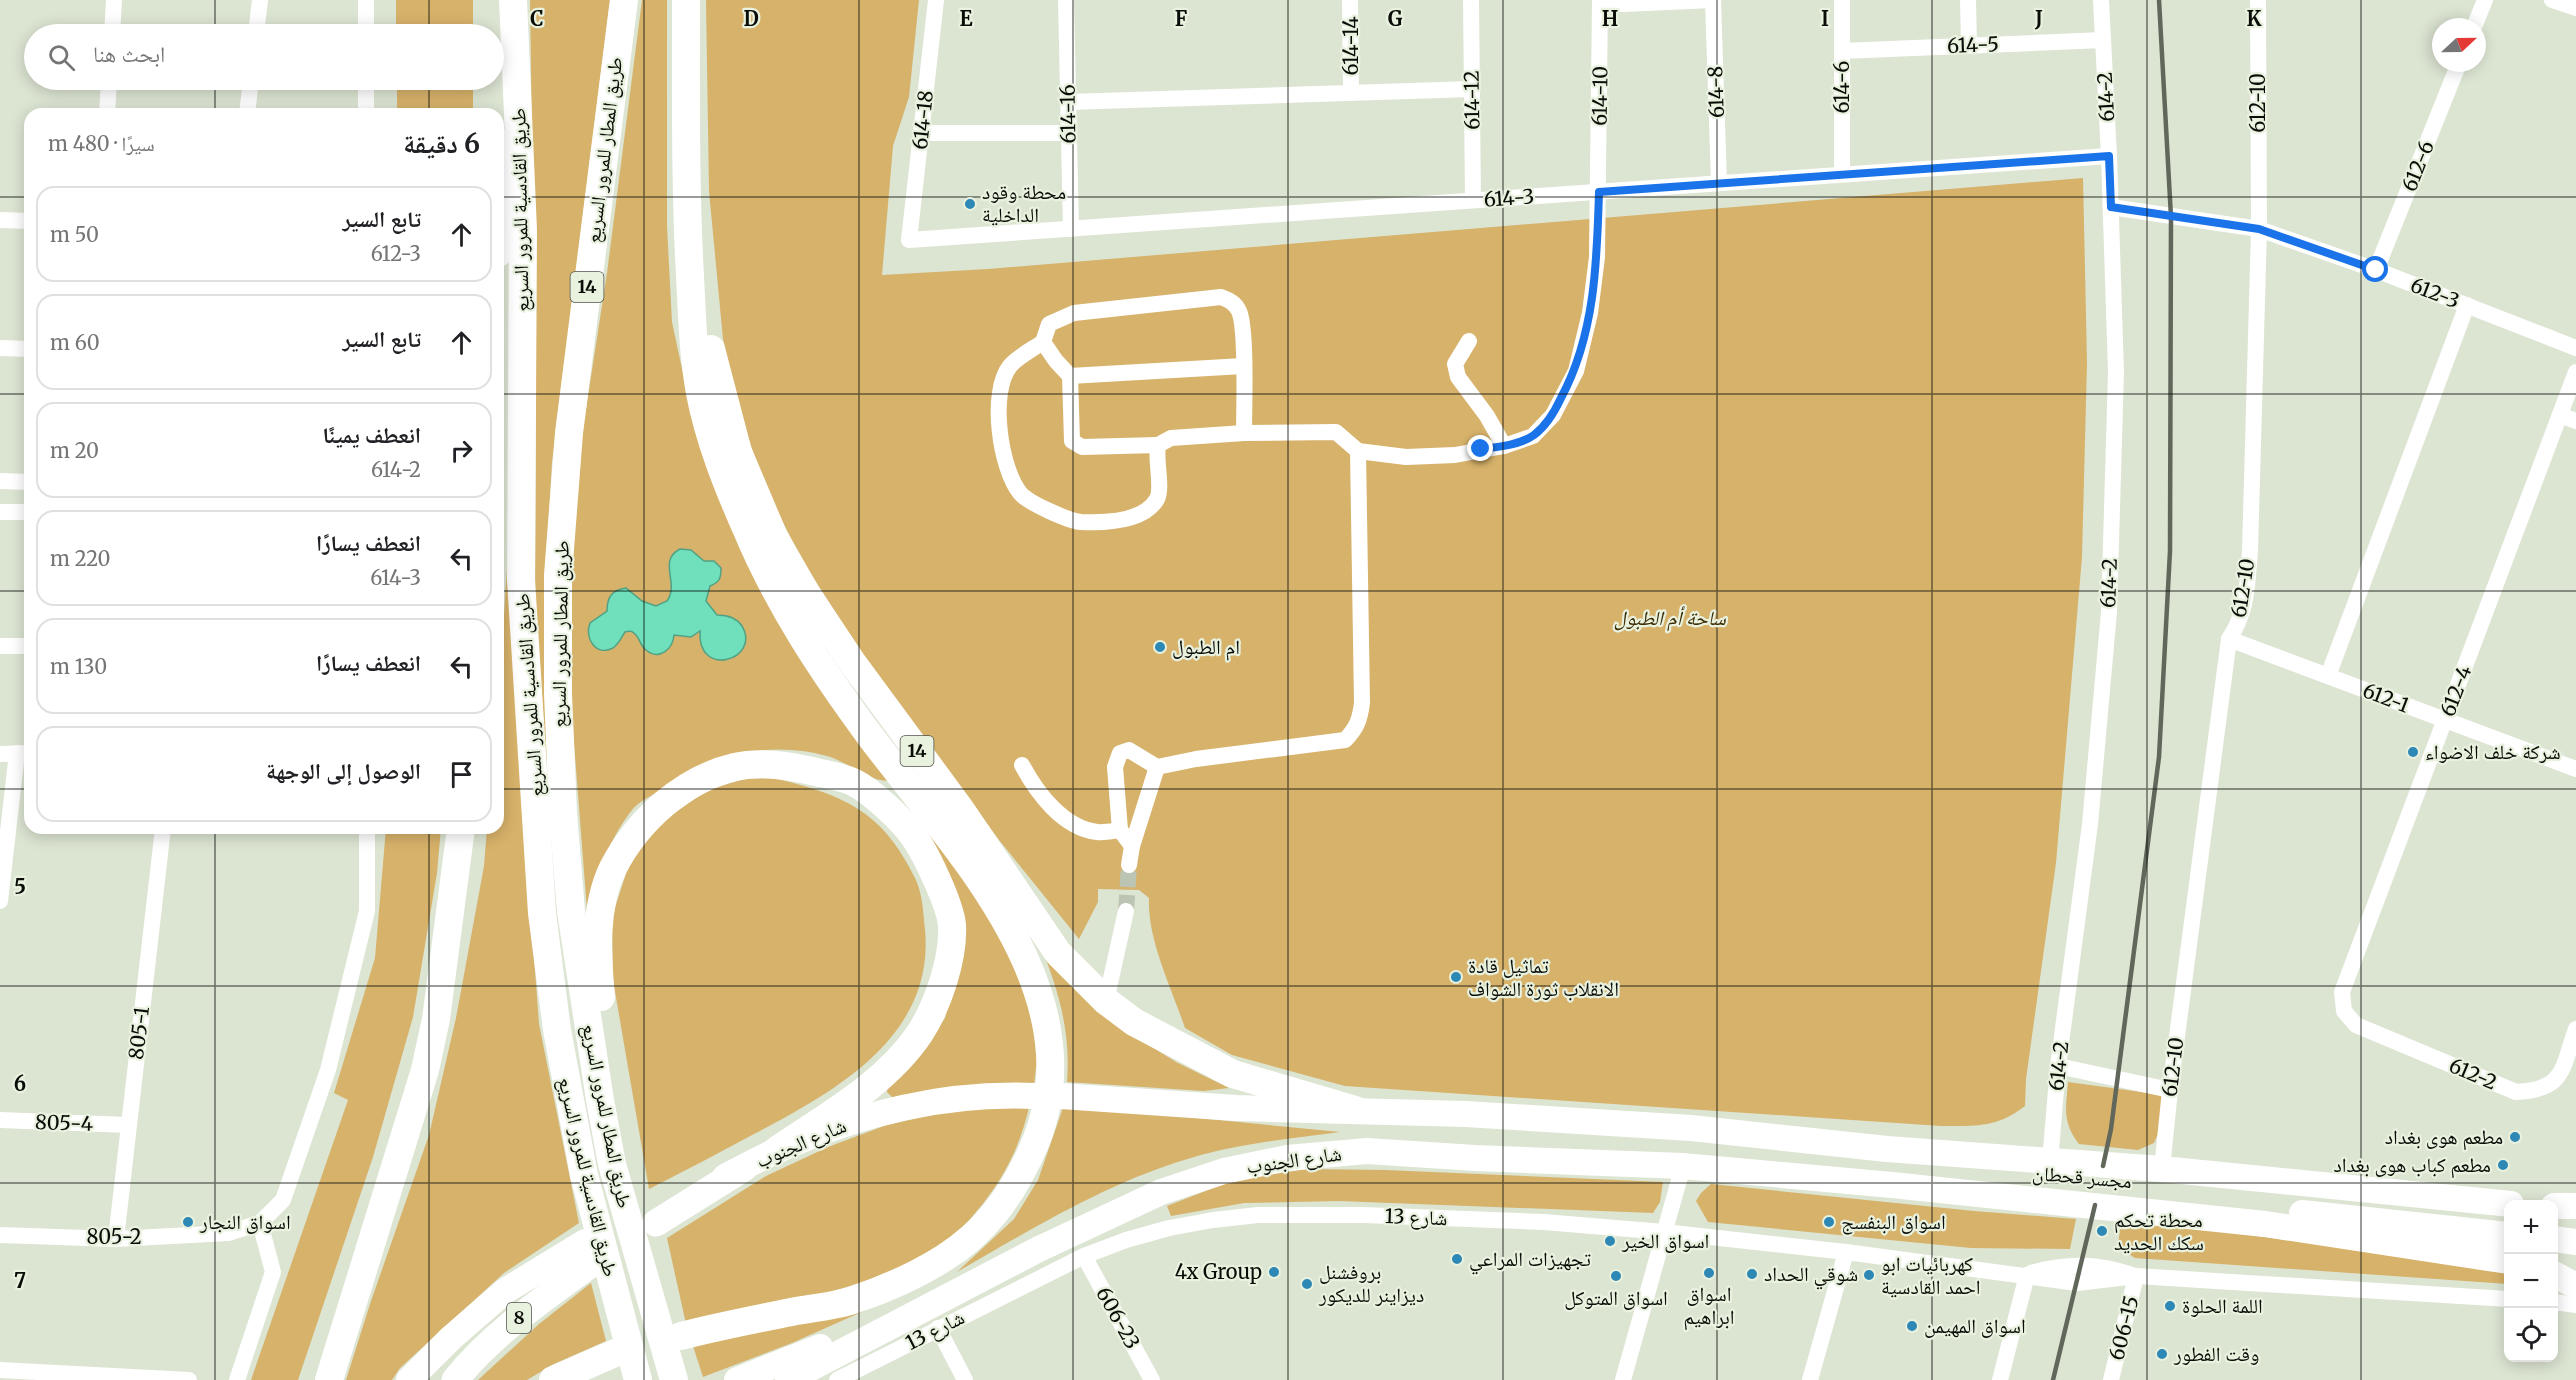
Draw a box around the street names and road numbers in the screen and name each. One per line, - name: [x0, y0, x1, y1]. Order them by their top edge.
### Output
- street label: 614-14: [1338, 16, 1363, 76]
- street label: 614-5: [1947, 31, 1999, 58]
- street label: طريق المطار للمرور السريع: [580, 56, 628, 244]
- street label: 614-6: [1829, 61, 1854, 113]
- street label: 614-8: [1702, 65, 1729, 119]
- street label: 614-10: [1586, 66, 1613, 126]
- street label: 614-12: [1458, 70, 1485, 130]
- street label: 614-2: [2092, 71, 2119, 123]
- street label: 612-10: [2245, 73, 2270, 133]
- street label: 614-16: [1054, 84, 1081, 144]
- street label: 614-18: [907, 89, 938, 151]
- street label: طريق القادسية للمرور السريع: [505, 108, 535, 312]
- street label: 612-6: [2396, 137, 2439, 195]
- street label: 614-3: [1483, 183, 1535, 212]
- road number: 14: [570, 272, 604, 302]
- street label: 612-3: [2407, 272, 2463, 313]
- street label: طريق المطار للمرور السريع: [545, 540, 575, 728]
- street label: 612-10: [2226, 557, 2260, 619]
- street label: 614-2: [2095, 558, 2122, 608]
- street label: طريق القادسية للمرور السريع: [509, 592, 549, 798]
- street label: 612-4: [2434, 662, 2477, 720]
- street label: 612-1: [2359, 677, 2413, 718]
- road number: 14: [900, 736, 934, 766]
- street label: 805-1: [123, 1005, 154, 1061]
- street label: طريق المطار للمرور السريع: [576, 1022, 638, 1210]
- street label: 612-10: [2156, 1036, 2189, 1098]
- street label: 614-2: [2043, 1040, 2074, 1092]
- street label: 612-2: [2446, 1052, 2501, 1095]
- street label: طريق القادسية للمرور السريع: [552, 1075, 624, 1279]
- street label: 805-4: [35, 1109, 93, 1136]
- street label: شارع الجنوب: [752, 1112, 850, 1174]
- street label: شارع الجنوب: [1245, 1140, 1343, 1180]
- street label: مجسر قحطان: [2031, 1160, 2133, 1193]
- street label: شارع 13: [1384, 1203, 1448, 1231]
- street label: 805-2: [86, 1224, 142, 1249]
- street label: 606-23: [1091, 1282, 1146, 1353]
- street label: 606-15: [2103, 1293, 2144, 1363]
- road number: 8: [507, 1303, 531, 1333]
- street label: شارع 13: [901, 1304, 969, 1356]

